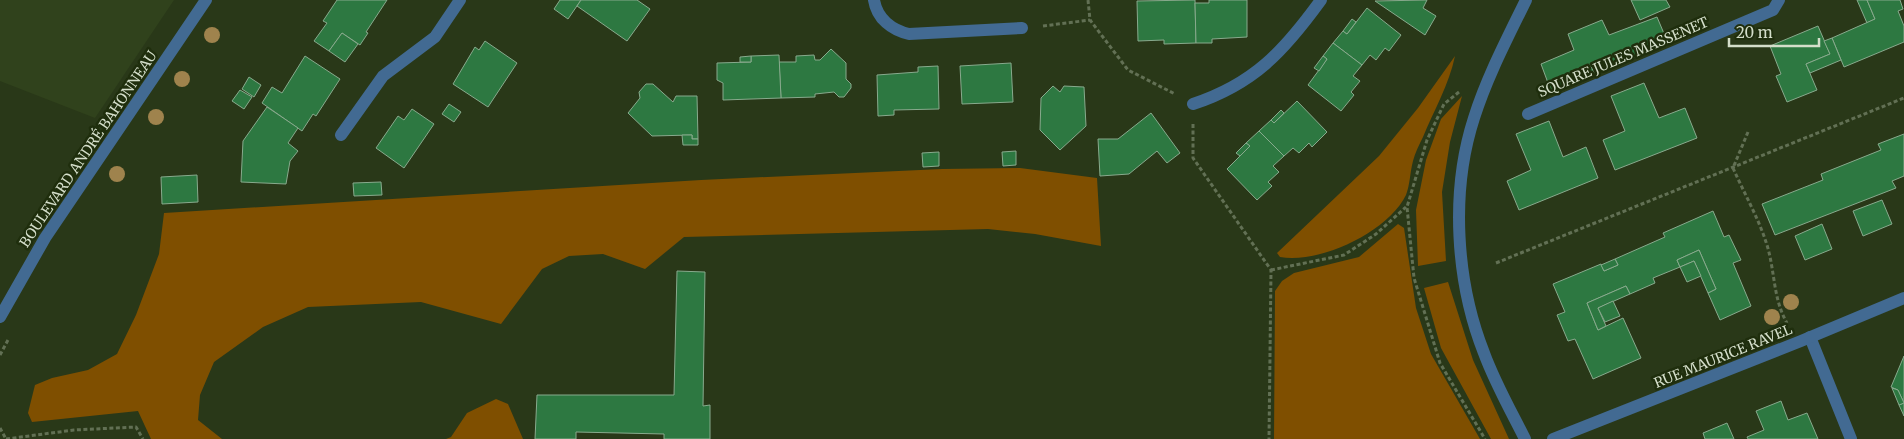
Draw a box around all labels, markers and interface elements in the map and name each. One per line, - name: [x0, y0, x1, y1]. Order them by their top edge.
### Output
- street label: SQUARE JULES MASSENET: [1535, 13, 1711, 101]
- scale bar: [1729, 15, 1819, 47]
- text: 20 m: [1736, 23, 1773, 42]
- street label: BOULEVARD ANDRÉ BAHONNEAU: [15, 47, 161, 251]
- street label: RUE MAURICE RAVEL: [1651, 320, 1795, 392]

